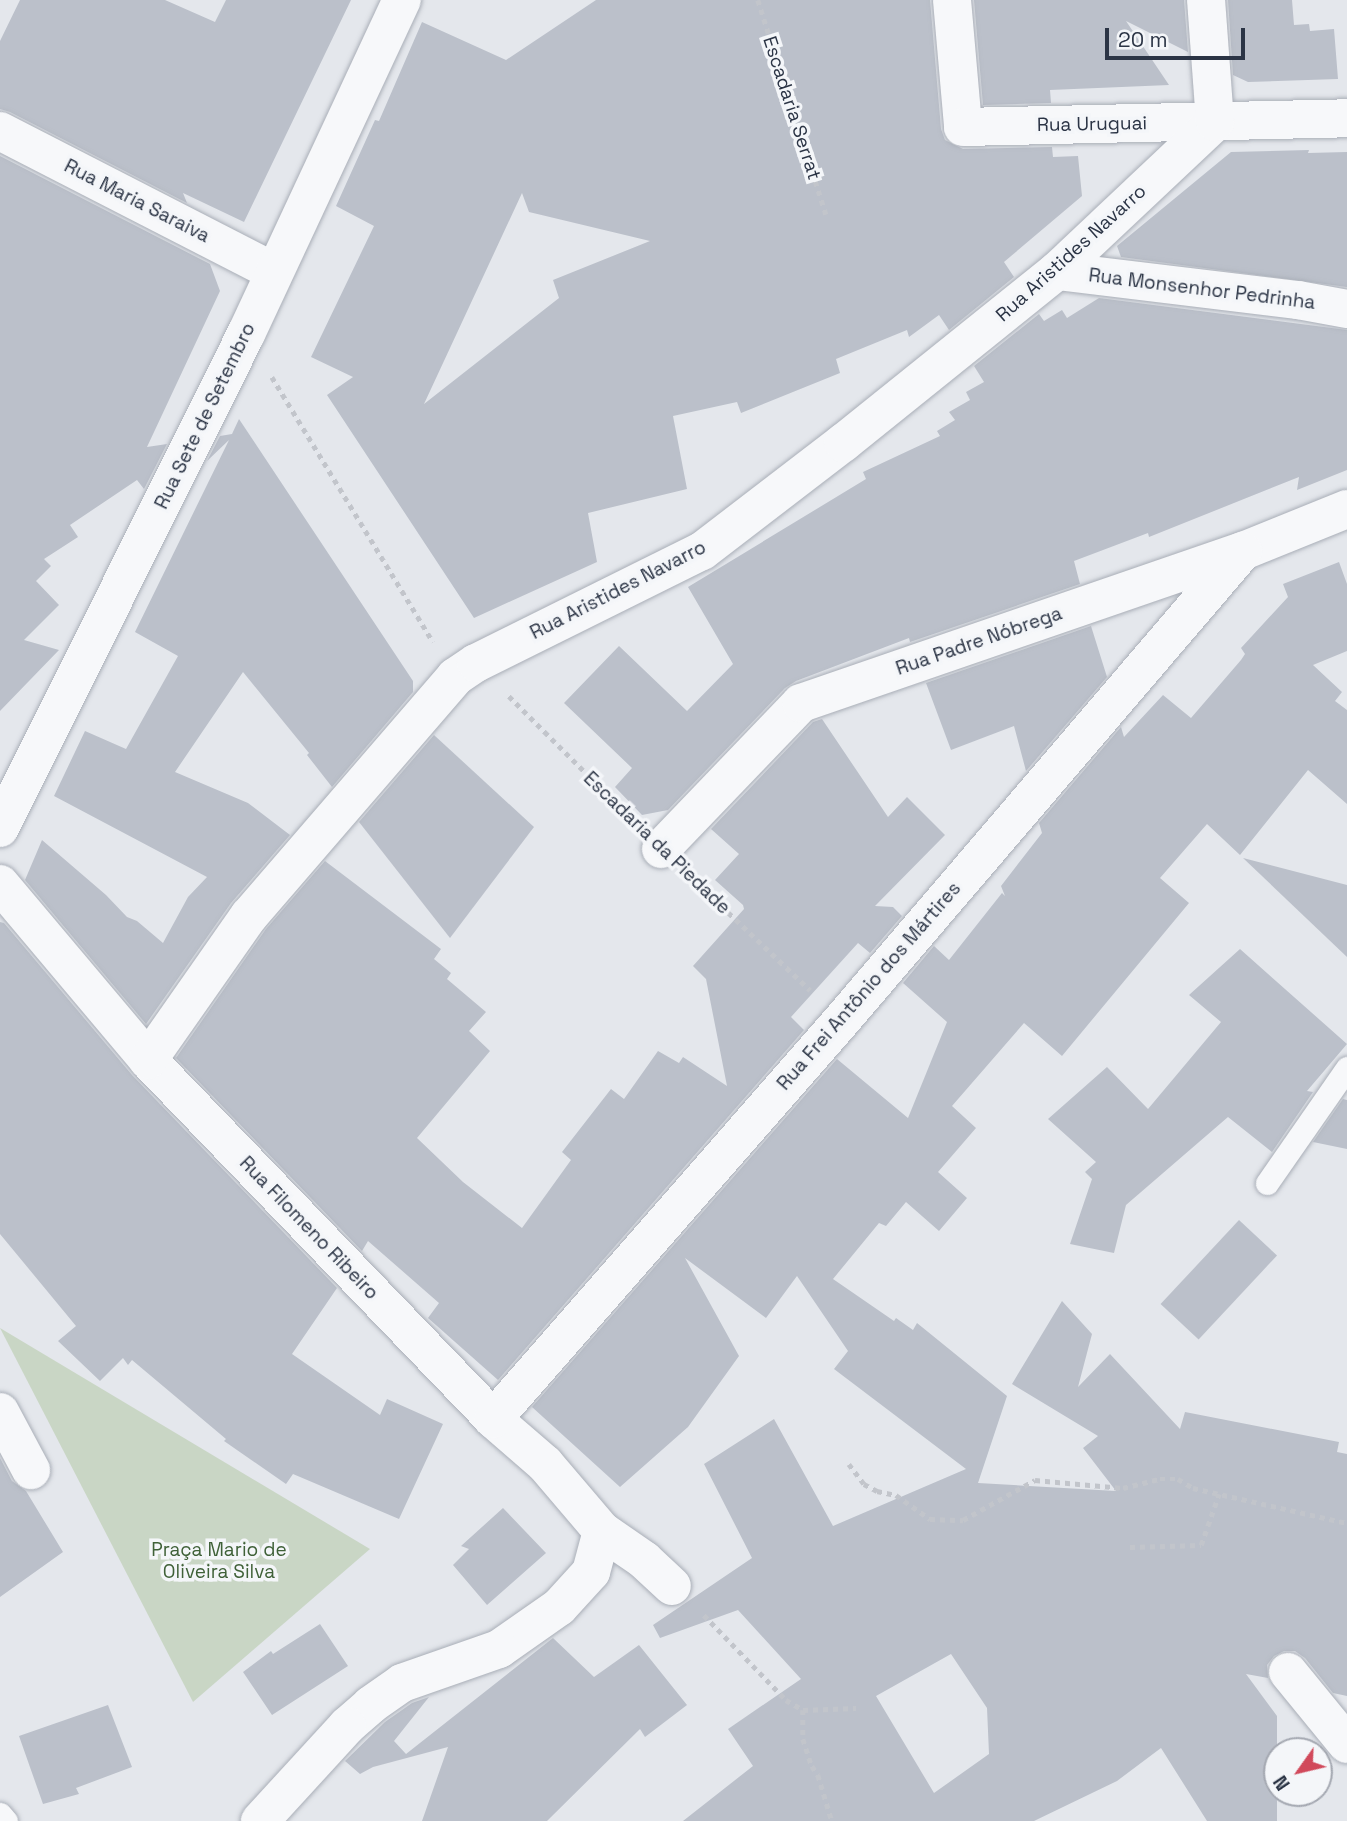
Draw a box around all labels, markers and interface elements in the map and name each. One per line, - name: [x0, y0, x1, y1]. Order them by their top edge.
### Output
- scale bar: [1109, 14, 1249, 58]
- text: 20 m: [1118, 26, 1168, 53]
- street label: Escadaria Serrat: [758, 33, 826, 183]
- street label: Rua Uruguai: [1037, 112, 1147, 136]
- street label: Rua Maria Saraiva: [60, 154, 214, 248]
- street label: Rua Aristides Navarro: [991, 179, 1151, 327]
- street label: Rua Monsenhor Pedrinha: [1087, 264, 1317, 314]
- street label: Rua Sete de Setembro: [150, 319, 260, 513]
- street label: Rua Aristides Navarro: [526, 536, 710, 644]
- street label: Rua Padre Nóbrega: [893, 602, 1065, 680]
- street label: Escadaria da Piedade: [579, 767, 735, 919]
- street label: Rua Frei Antônio dos Mártires: [772, 877, 966, 1095]
- street label: Rua Filomeno Ribeiro: [235, 1152, 383, 1304]
- park label: Praça Mario de Oliveira Silva: [151, 1539, 287, 1583]
- north arrow: [1263, 1737, 1333, 1807]
- text: N: [1268, 1771, 1296, 1795]

